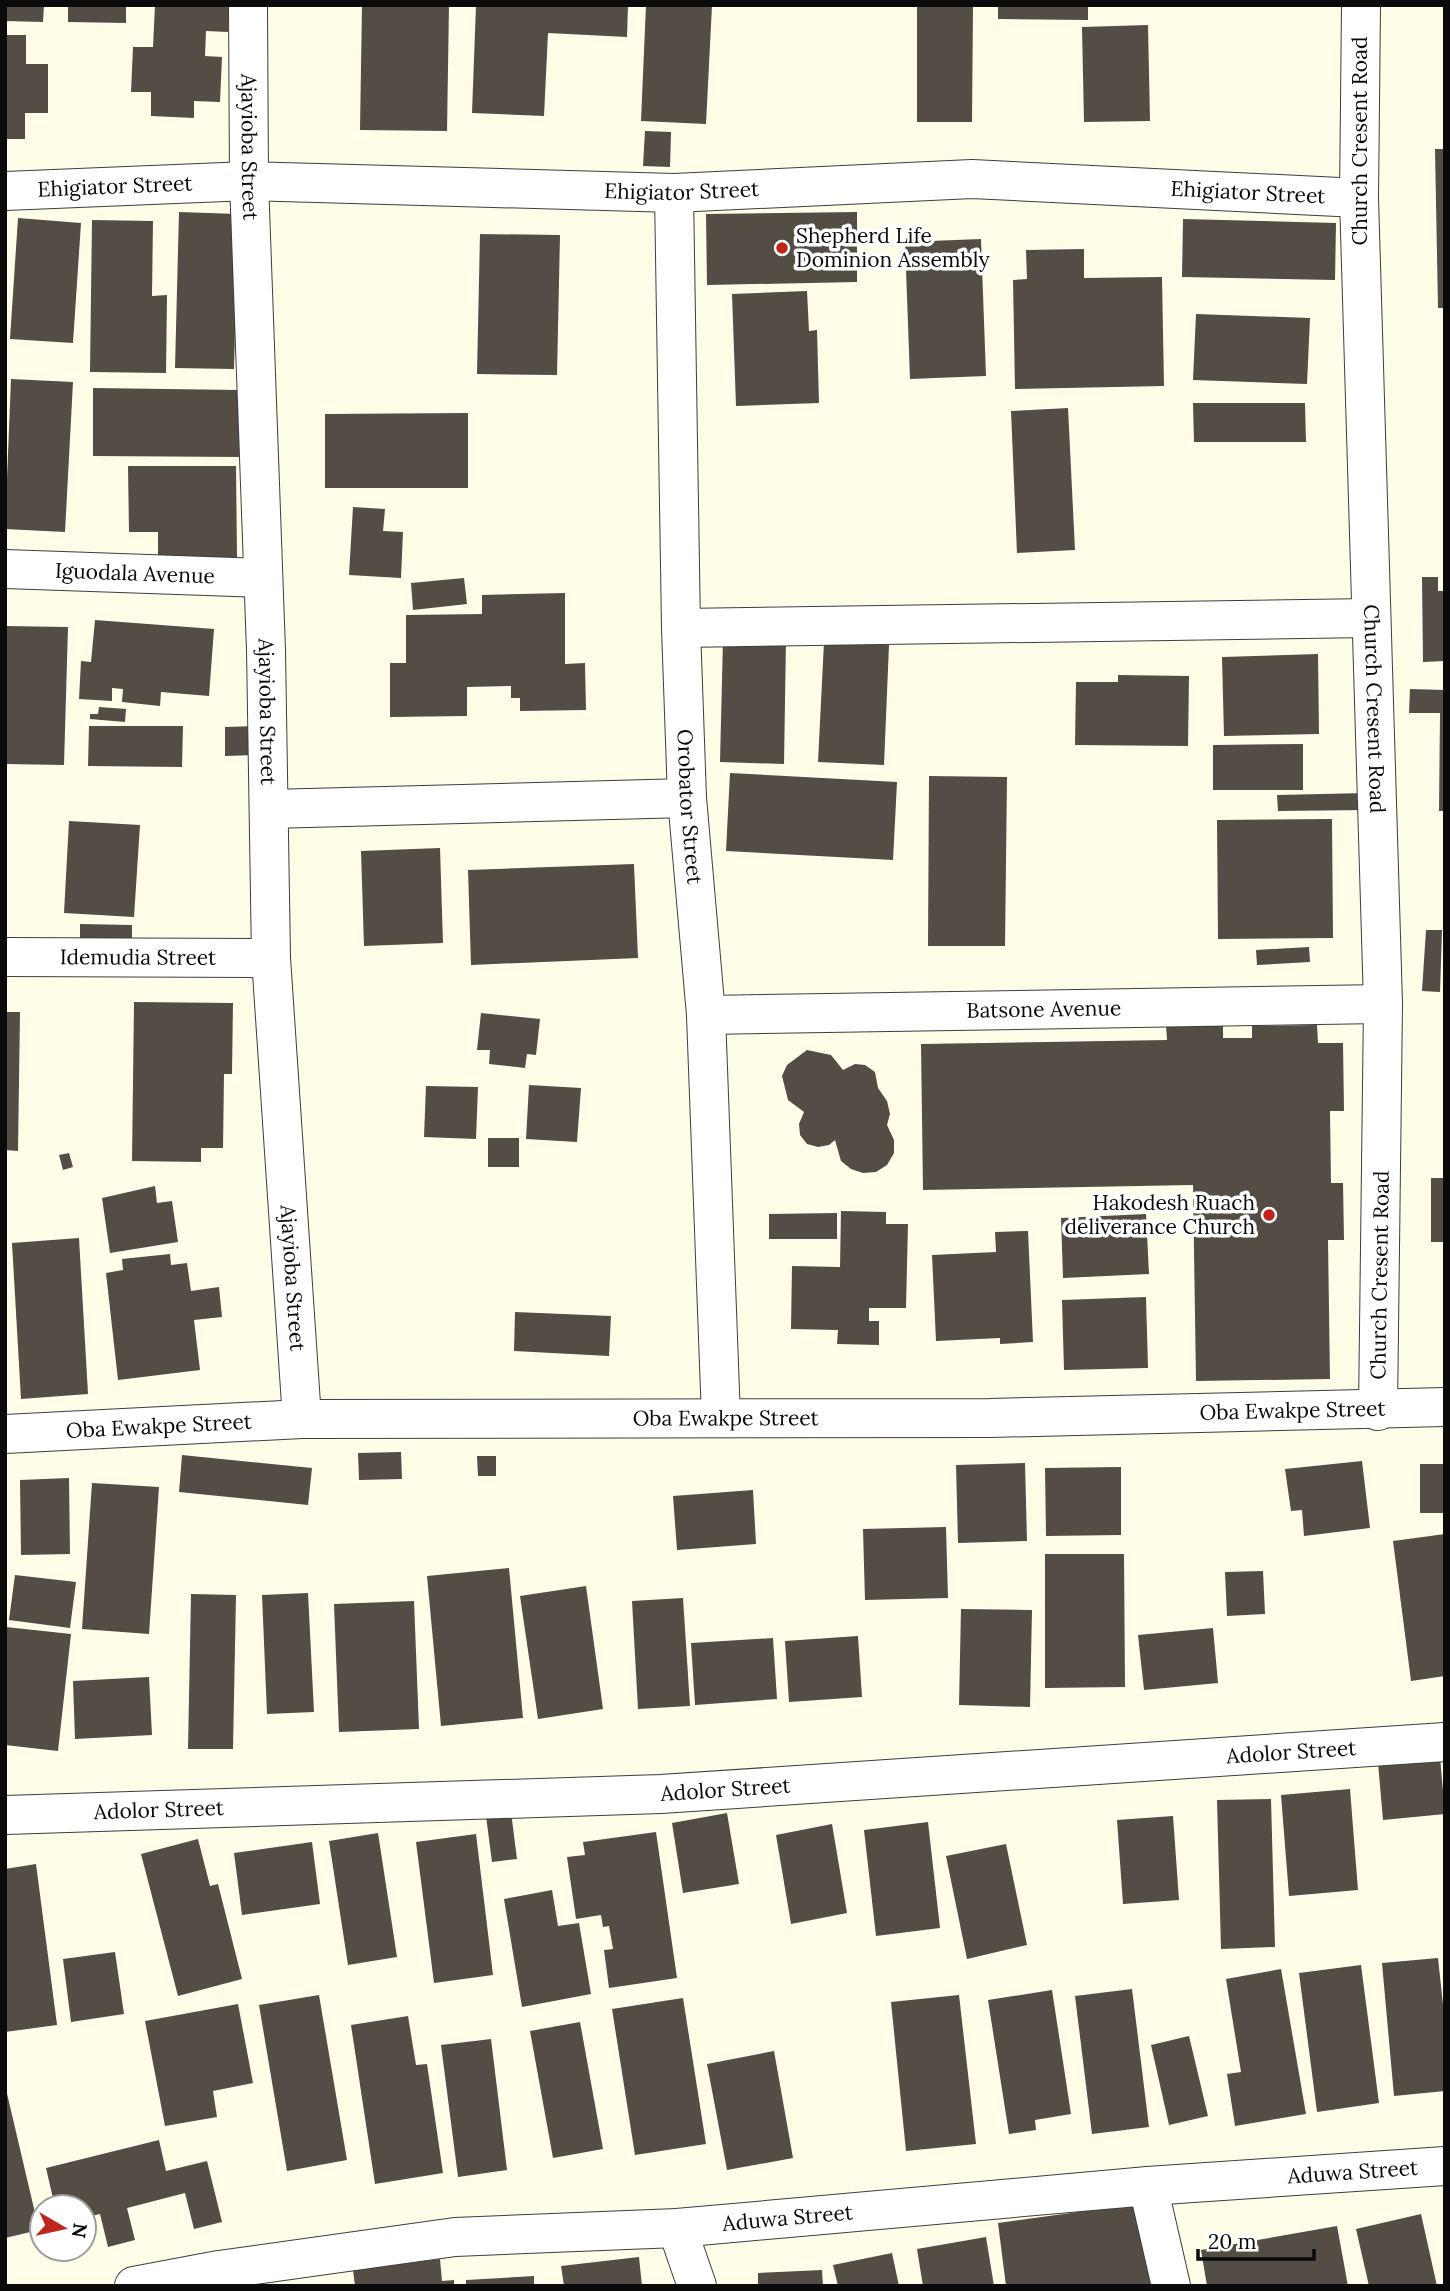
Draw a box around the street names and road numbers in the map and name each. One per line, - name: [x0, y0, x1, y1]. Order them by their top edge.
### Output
- street label: Church Cresent Road: [1346, 36, 1373, 246]
- street label: Ajayioba Street: [235, 73, 264, 222]
- street label: Ehigiator Street: [37, 169, 194, 203]
- street label: Ehigiator Street: [604, 175, 760, 206]
- street label: Ehigiator Street: [1170, 175, 1327, 209]
- street label: Iguodala Avenue: [55, 557, 215, 589]
- street label: Church Cresent Road: [1358, 604, 1391, 814]
- street label: Ajayioba Street: [253, 637, 282, 786]
- street label: Orobator Street: [672, 729, 709, 886]
- street label: Idemudia Street: [60, 943, 217, 971]
- street label: Batsone Avenue: [966, 994, 1122, 1024]
- street label: Church Cresent Road: [1364, 1170, 1395, 1380]
- street label: Ajayioba Street: [275, 1203, 311, 1353]
- street label: Oba Ewakpe Street: [1199, 1394, 1387, 1426]
- street label: Oba Ewakpe Street: [633, 1404, 819, 1432]
- street label: Oba Ewakpe Street: [65, 1408, 253, 1444]
- street label: Adolor Street: [1224, 1734, 1358, 1770]
- street label: Adolor Street: [659, 1771, 792, 1807]
- street label: Adolor Street: [92, 1794, 225, 1825]
- street label: Aduwa Street: [1286, 2154, 1420, 2190]
- street label: Aduwa Street: [720, 2198, 855, 2237]

